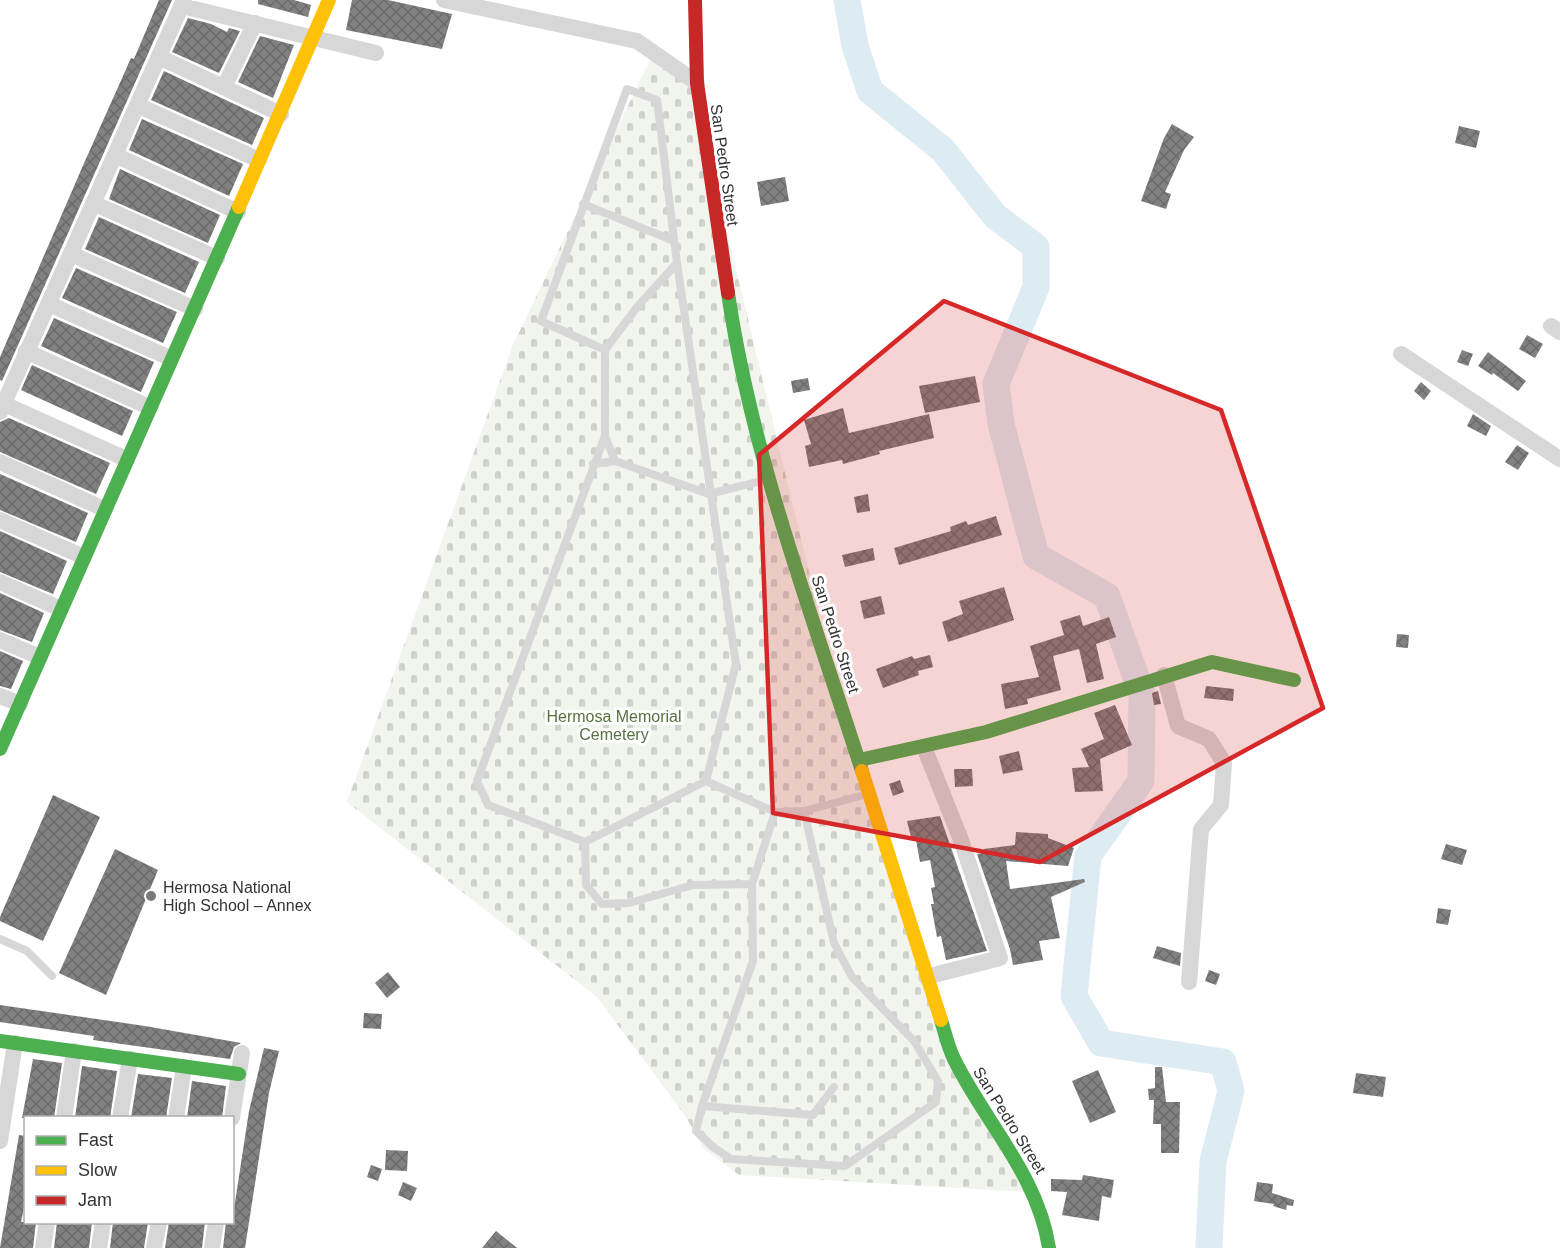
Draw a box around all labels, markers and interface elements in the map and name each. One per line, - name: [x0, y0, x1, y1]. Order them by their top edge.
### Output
- street label: San Pedro Street: [708, 103, 742, 228]
- street label: San Pedro Street: [808, 573, 863, 696]
- park label: Hermosa Memorial Cemetery: [546, 708, 682, 743]
- place label: Hermosa National High School – Annex: [163, 879, 312, 914]
- marker: Hermosa National High School – Annex: [144, 889, 158, 903]
- street label: San Pedro Street: [970, 1064, 1050, 1177]
- legend: [24, 1116, 234, 1224]
- text: Fast: [78, 1130, 113, 1150]
- text: Slow: [78, 1160, 118, 1180]
- text: Jam: [78, 1190, 112, 1210]

